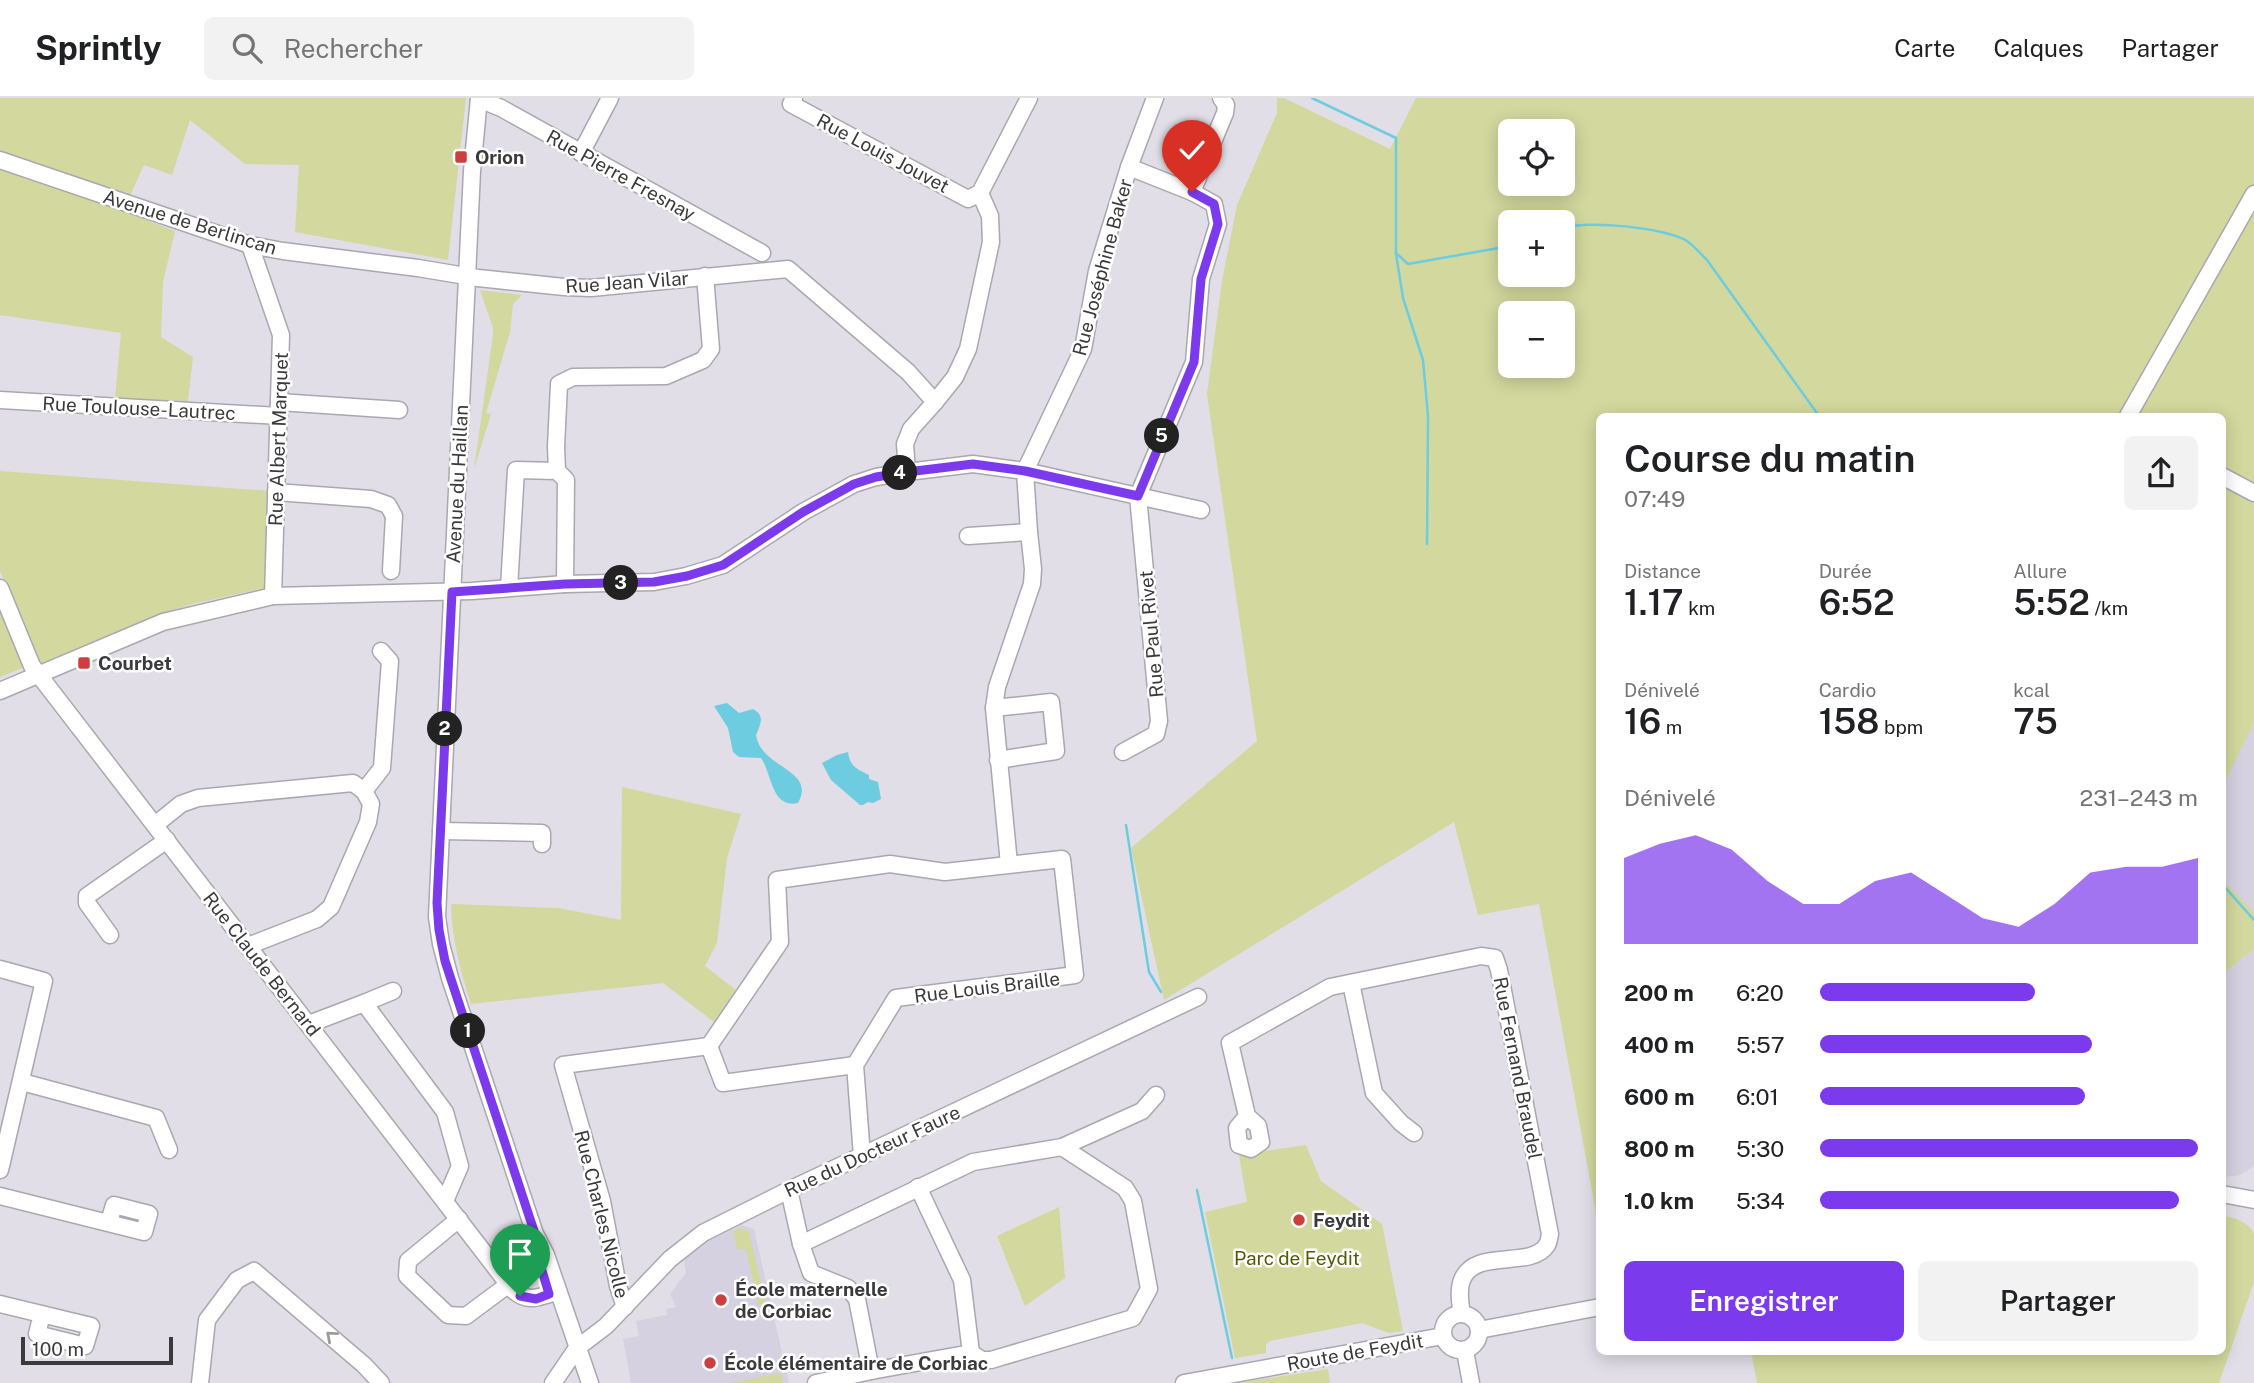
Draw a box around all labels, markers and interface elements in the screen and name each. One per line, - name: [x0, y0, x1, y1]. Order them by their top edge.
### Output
- search box: [204, 17, 694, 80]
- text: Sprintly: [35, 29, 162, 67]
- icon: search: [228, 29, 266, 67]
- text: Rechercher: [284, 33, 423, 64]
- text: Carte: [1894, 34, 1955, 62]
- text: Calques: [1993, 34, 2084, 62]
- text: Partager: [2122, 34, 2219, 62]
- street label: Rue Louis Jouvet: [813, 109, 953, 197]
- map controls: [1498, 119, 1575, 378]
- button: locate: [1498, 119, 1575, 196]
- pin: [1162, 120, 1222, 192]
- street label: Rue Pierre Fresnay: [543, 125, 699, 225]
- icon: check: [1173, 131, 1211, 169]
- place label: Orion: [475, 146, 524, 168]
- marker: Orion: [453, 149, 469, 165]
- street label: Rue Joséphine Baker: [1068, 176, 1136, 358]
- street label: Avenue de Berlincan: [101, 185, 279, 259]
- button: +: [1498, 210, 1575, 287]
- street label: Rue Jean Vilar: [564, 267, 690, 297]
- button: −: [1498, 301, 1575, 378]
- street label: Rue Albert Marquet: [264, 352, 292, 526]
- street label: Rue Toulouse-Lautrec: [42, 392, 236, 424]
- street label: Avenue du Haillan: [442, 404, 472, 564]
- pin: 5: [1144, 418, 1180, 454]
- text: 5: [1155, 424, 1168, 446]
- text: Course du matin: [1624, 436, 1916, 481]
- button: share: [2124, 436, 2198, 510]
- pin: 4: [883, 456, 918, 490]
- text: 4: [893, 461, 906, 483]
- text: 07:49: [1624, 485, 1685, 512]
- text: Distance: [1624, 560, 1701, 582]
- text: Durée: [1819, 560, 1872, 582]
- text: Allure: [2013, 560, 2067, 582]
- pin: 3: [604, 566, 638, 601]
- street label: Rue Paul Rivet: [1134, 570, 1168, 698]
- text: 3: [614, 571, 627, 593]
- text: 1.17: [1624, 582, 1684, 623]
- text: 6:52: [1819, 582, 1895, 623]
- text: 5:52: [2013, 582, 2090, 623]
- text: km: [1684, 597, 1715, 619]
- text: /km: [2090, 597, 2128, 619]
- place label: Courbet: [98, 652, 172, 674]
- marker: Courbet: [76, 655, 92, 671]
- text: Dénivelé: [1624, 679, 1700, 701]
- text: Cardio: [1819, 679, 1876, 701]
- text: kcal: [2013, 679, 2050, 701]
- text: 16: [1624, 701, 1661, 742]
- text: 158: [1819, 701, 1880, 742]
- text: 75: [2013, 701, 2058, 742]
- pin: 2: [428, 712, 462, 746]
- text: m: [1661, 716, 1682, 738]
- text: bpm: [1880, 716, 1923, 738]
- text: 2: [438, 717, 451, 739]
- text: Dénivelé: [1624, 784, 1716, 811]
- text: 231–243 m: [2080, 784, 2198, 811]
- street label: Rue Claude Bernard: [199, 888, 325, 1040]
- street label: Rue Louis Braille: [913, 967, 1061, 1007]
- street label: Rue Fernand Braudel: [1489, 975, 1547, 1161]
- text: 200 m: [1624, 979, 1694, 1006]
- text: 6:20: [1736, 979, 1784, 1006]
- pin: 1: [450, 1014, 486, 1048]
- text: 1: [463, 1019, 472, 1041]
- text: 400 m: [1624, 1031, 1694, 1058]
- text: 5:57: [1736, 1031, 1784, 1058]
- text: 600 m: [1624, 1083, 1694, 1110]
- text: 6:01: [1736, 1083, 1779, 1110]
- street label: Rue du Docteur Faure: [781, 1101, 963, 1201]
- street label: Rue Charles Nicolle: [570, 1128, 634, 1300]
- text: 800 m: [1624, 1135, 1695, 1162]
- text: 5:30: [1736, 1135, 1784, 1162]
- text: 1.0 km: [1624, 1187, 1694, 1214]
- text: 5:34: [1736, 1187, 1785, 1214]
- place label: Feydit: [1313, 1209, 1370, 1231]
- marker: Feydit: [1291, 1212, 1307, 1228]
- pin: [490, 1224, 550, 1296]
- icon: arrive: [501, 1235, 539, 1273]
- park label: Parc de Feydit: [1234, 1247, 1360, 1269]
- button: Enregistrer: [1624, 1261, 1904, 1341]
- button: Partager: [1918, 1261, 2198, 1341]
- place label: École maternelle de Corbiac: [735, 1278, 888, 1322]
- marker: École maternelle de Corbiac: [713, 1292, 729, 1308]
- street label: Route de Feydit: [1285, 1329, 1425, 1375]
- one-way arrow: [327, 1332, 340, 1344]
- scale bar: [21, 1334, 173, 1366]
- text: 100 m: [32, 1338, 84, 1360]
- place label: École élémentaire de Corbiac: [724, 1352, 988, 1374]
- marker: École élémentaire de Corbiac: [702, 1355, 718, 1371]

